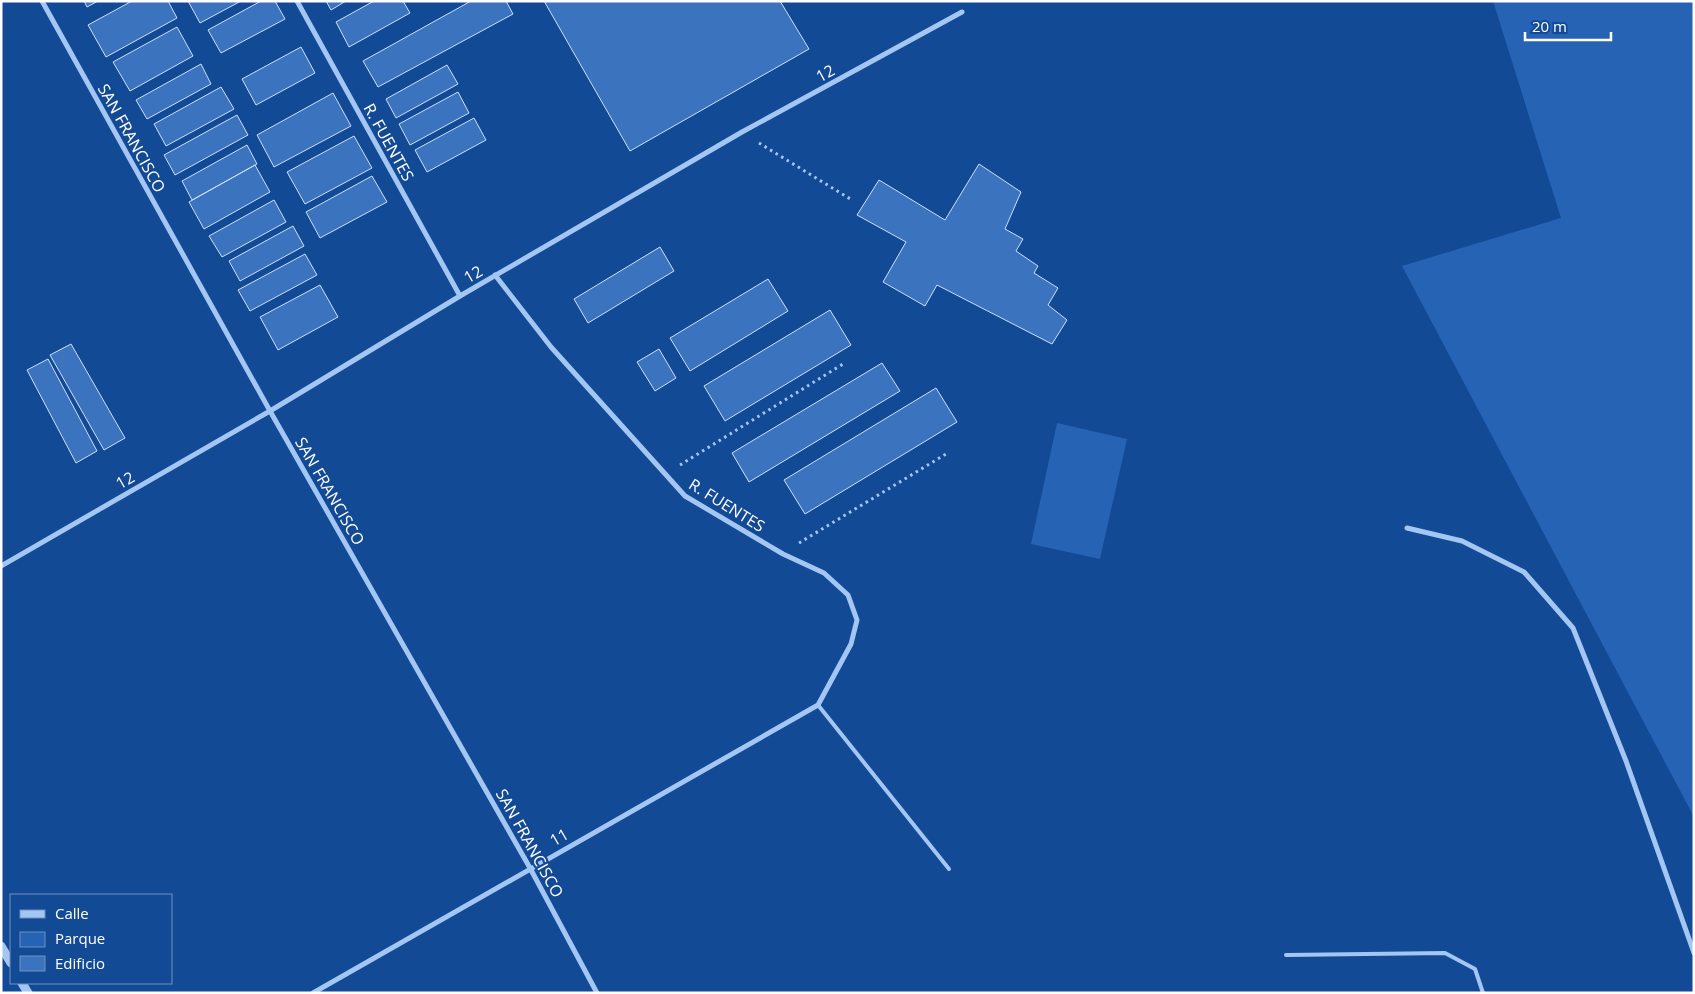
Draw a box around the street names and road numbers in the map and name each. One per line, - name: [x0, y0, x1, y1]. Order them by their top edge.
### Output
- street label: 12: [812, 59, 838, 87]
- street label: SAN FRANCISCO: [93, 80, 171, 196]
- street label: R. FUENTES: [359, 99, 419, 185]
- street label: 12: [460, 260, 486, 288]
- street label: SAN FRANCISCO: [290, 433, 370, 549]
- street label: 12: [112, 466, 138, 494]
- street label: R. FUENTES: [685, 473, 769, 537]
- street label: SAN FRANCISCO: [491, 785, 569, 901]
- street label: 11: [546, 823, 572, 851]

